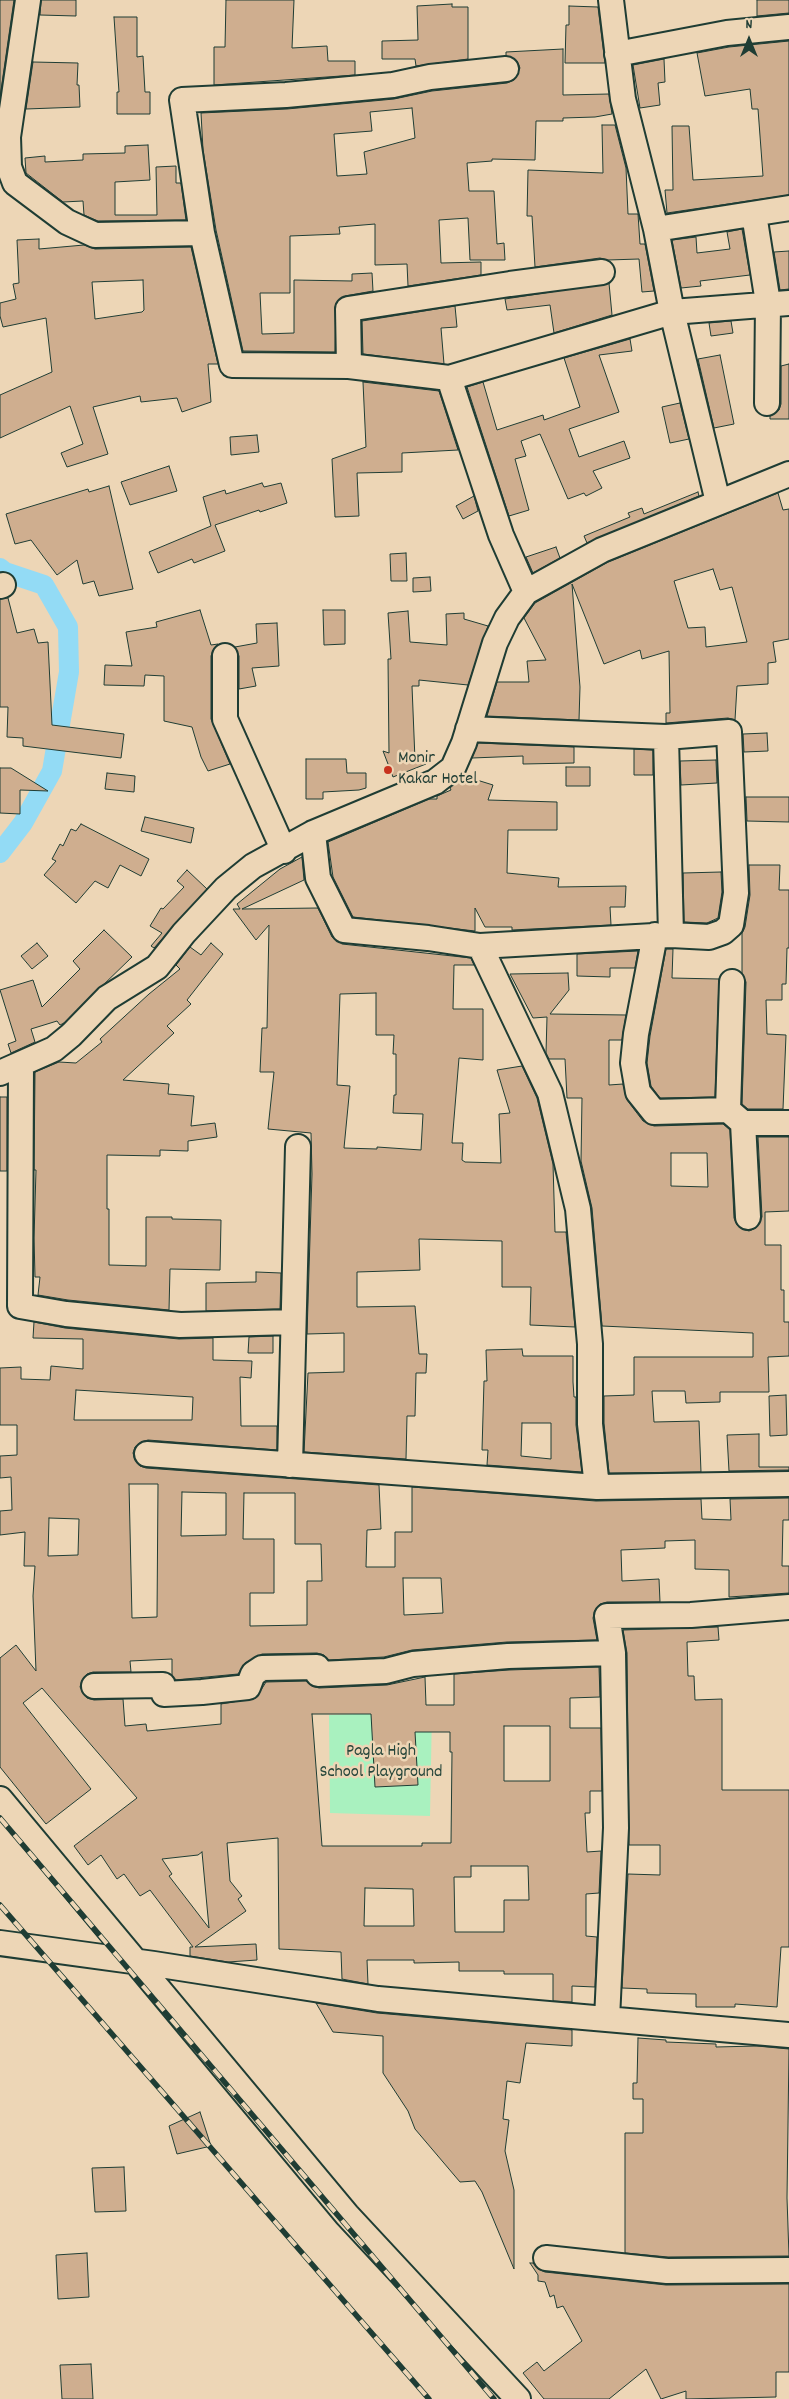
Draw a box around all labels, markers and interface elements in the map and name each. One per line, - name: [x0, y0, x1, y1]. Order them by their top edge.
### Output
- north arrow: [724, 15, 774, 65]
- text: N: [746, 15, 752, 35]
- place label: Monir Kakar Hotel: [398, 749, 477, 792]
- marker: Monir Kakar Hotel: [382, 764, 394, 776]
- park label: Pagla High School Playground: [319, 1742, 443, 1785]

